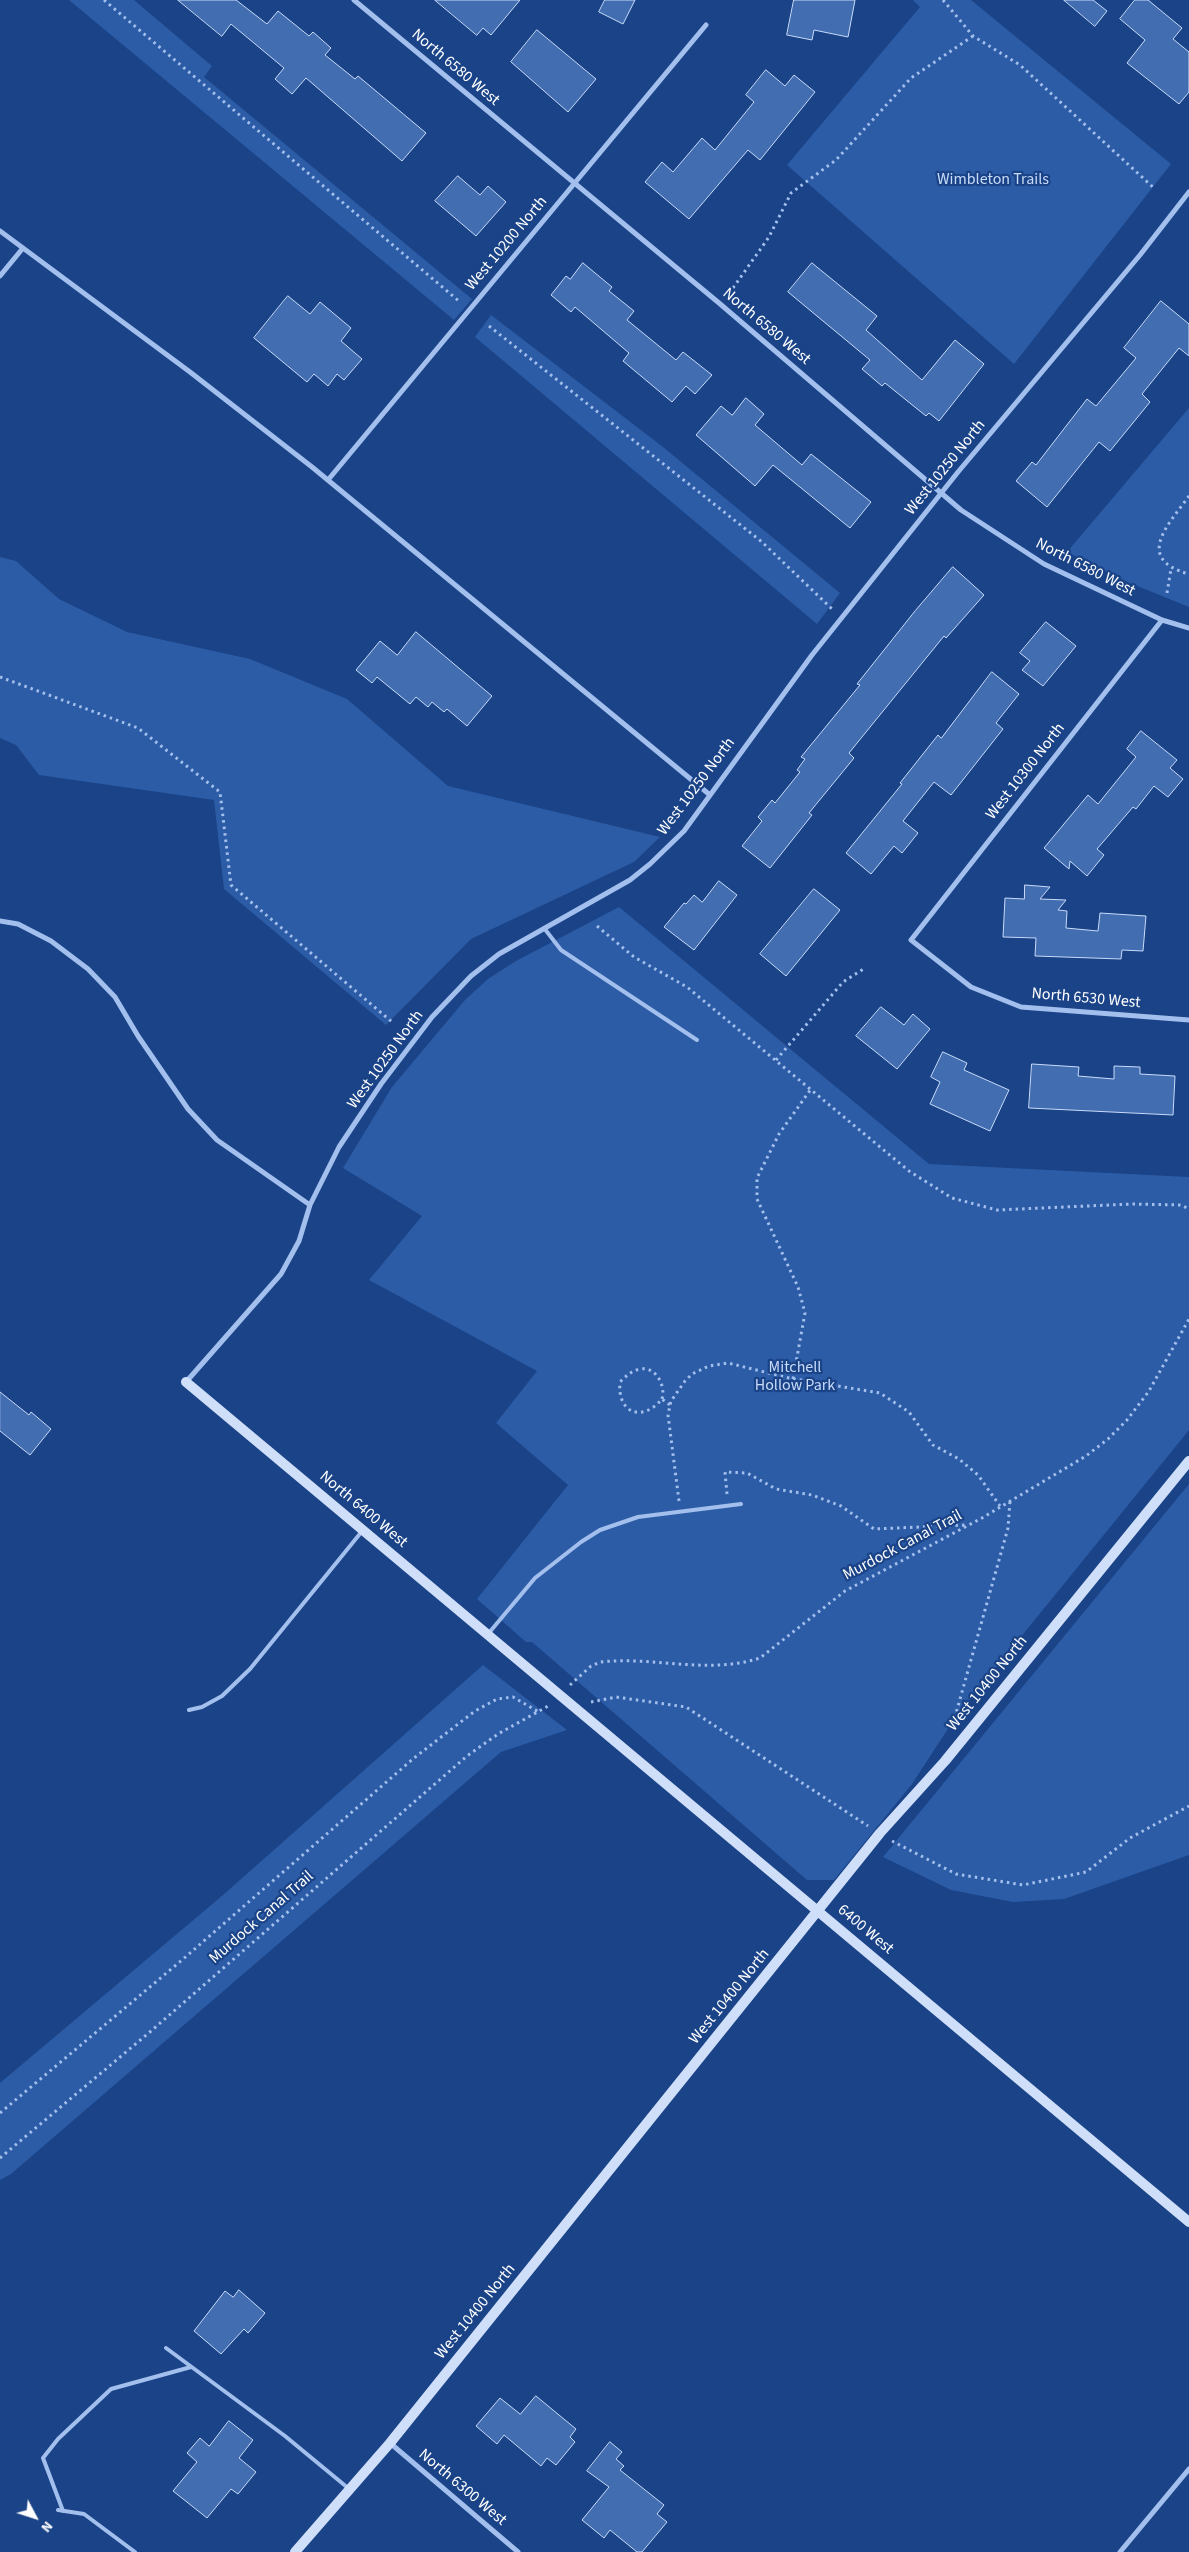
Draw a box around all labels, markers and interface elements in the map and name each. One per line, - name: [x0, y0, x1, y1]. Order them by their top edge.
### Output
- street label: North 6580 West: [407, 26, 503, 110]
- park label: Wimbleton Trails: [937, 170, 1049, 190]
- street label: West 10200 North: [462, 193, 552, 295]
- street label: North 6580 West: [718, 285, 814, 369]
- street label: West 10250 North: [902, 416, 990, 520]
- street label: North 6580 West: [1032, 535, 1138, 601]
- street label: West 10300 North: [982, 720, 1070, 824]
- street label: West 10250 North: [654, 734, 740, 840]
- street label: North 6530 West: [1031, 985, 1141, 1013]
- street label: West 10250 North: [344, 1007, 428, 1113]
- park label: Mitchell Hollow Park: [755, 1358, 835, 1396]
- street label: North 6400 West: [315, 1468, 411, 1552]
- street label: Murdock Canal Trail: [840, 1507, 966, 1585]
- street label: West 10400 North: [944, 1632, 1032, 1736]
- street label: Murdock Canal Trail: [206, 1867, 318, 1969]
- street label: 6400 West: [833, 1901, 897, 1959]
- street label: West 10400 North: [686, 1945, 774, 2049]
- street label: West 10400 North: [432, 2260, 520, 2364]
- street label: North 6300 West: [414, 2446, 510, 2530]
- north arrow: [10, 2492, 60, 2542]
- text: N: [36, 2517, 57, 2537]

